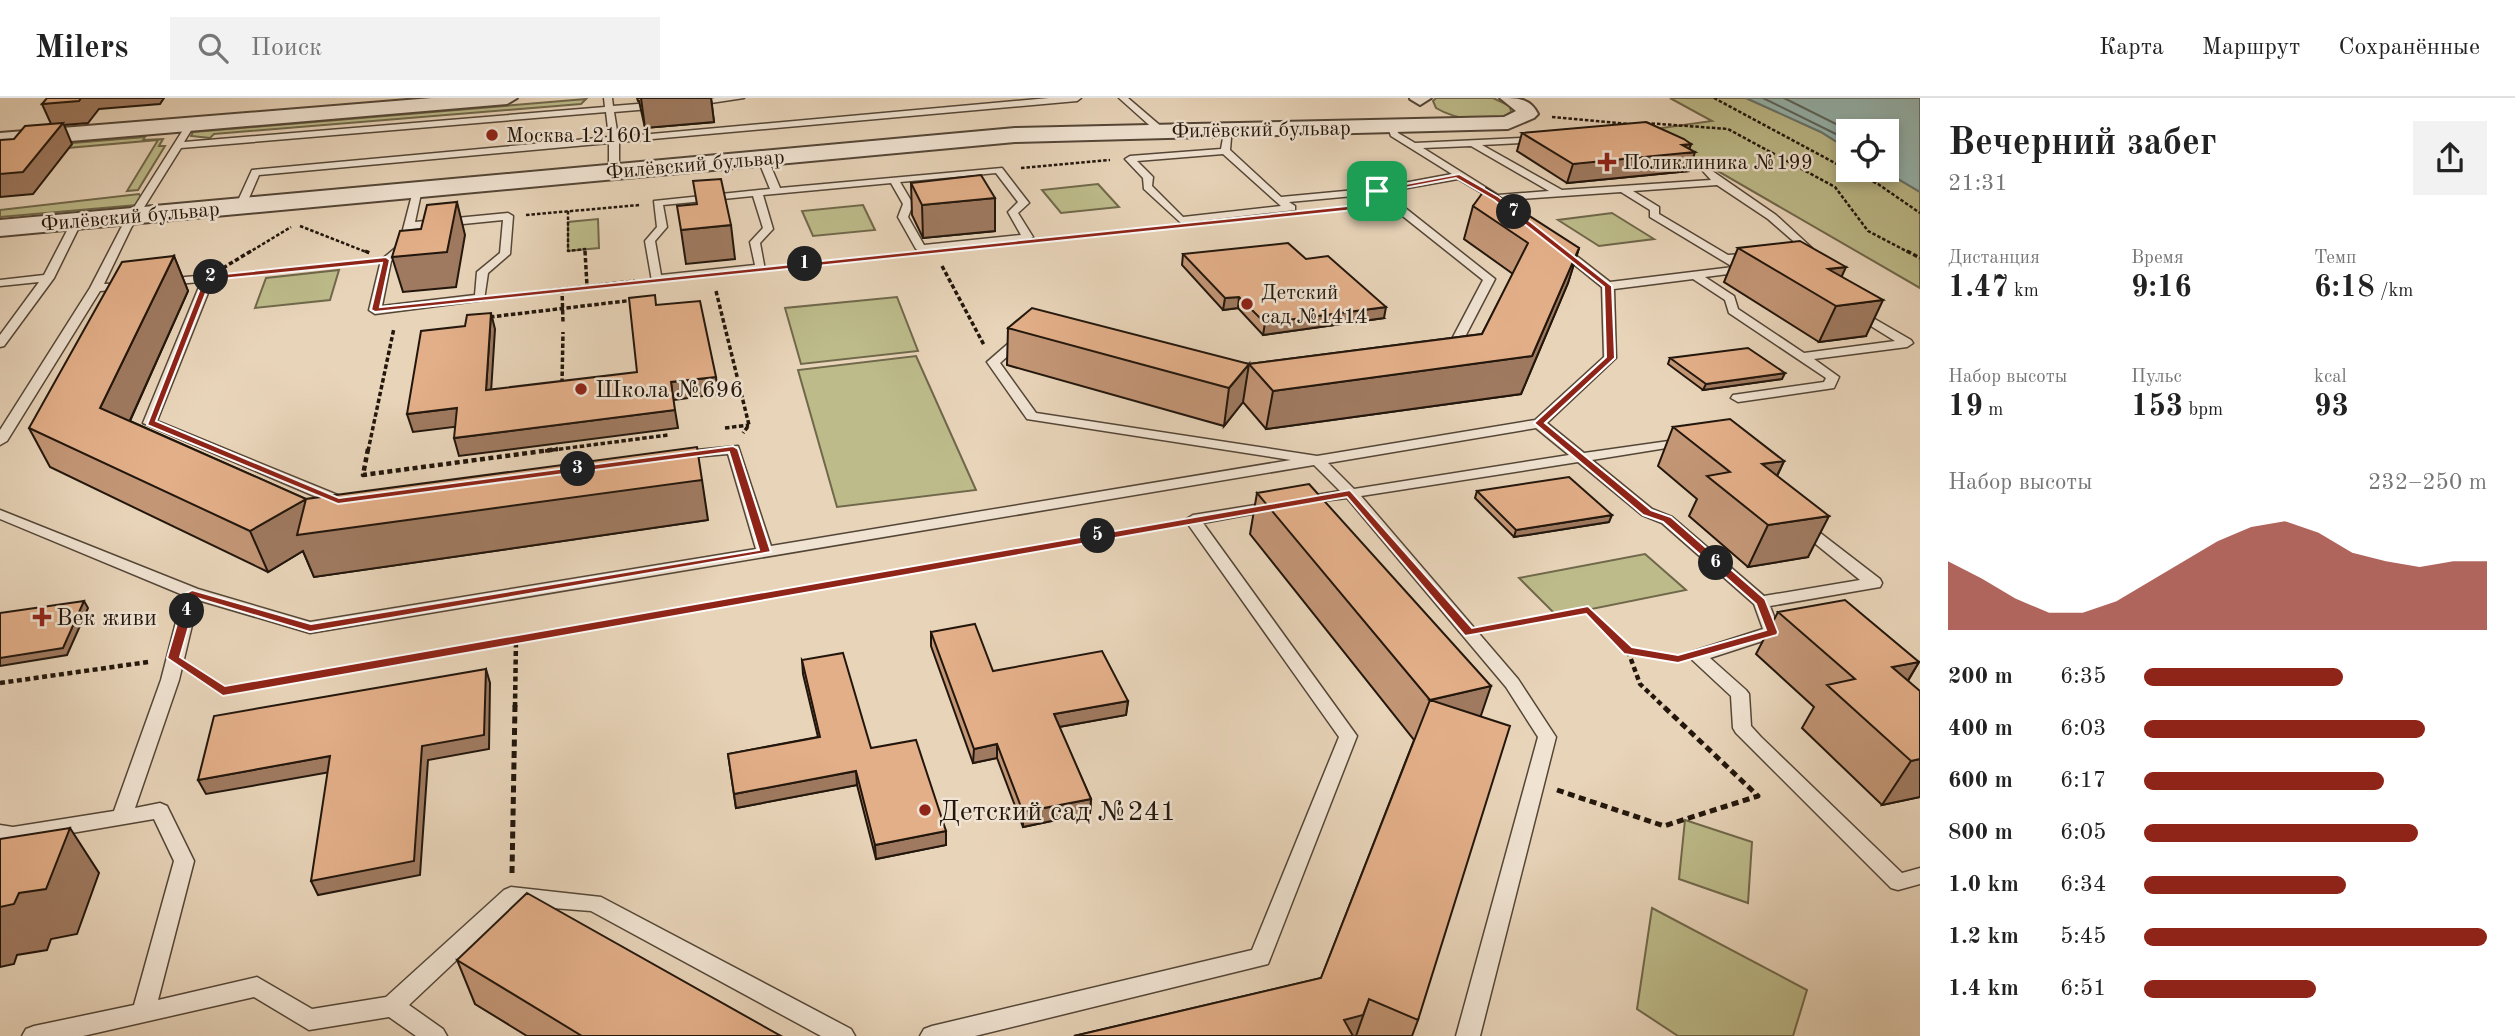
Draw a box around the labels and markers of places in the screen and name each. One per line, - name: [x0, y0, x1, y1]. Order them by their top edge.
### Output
- place label: Москва 121601: [506, 126, 653, 147]
- marker: Москва 121601: [484, 127, 500, 143]
- marker: Поликлиника №199: [1597, 152, 1617, 172]
- place label: Поликлиника №199: [1623, 153, 1813, 174]
- pin: [1347, 161, 1407, 221]
- pin: 7: [1496, 194, 1532, 230]
- pin: 1: [788, 246, 822, 282]
- pin: 2: [194, 260, 228, 294]
- place label: Детский сад №1414: [1261, 283, 1368, 328]
- marker: Детский сад №1414: [1239, 296, 1255, 312]
- place label: Школа №696: [595, 379, 743, 403]
- marker: Школа №696: [573, 381, 589, 397]
- pin: 3: [560, 452, 596, 486]
- pin: 5: [1080, 518, 1116, 554]
- pin: 6: [1698, 546, 1734, 580]
- pin: 4: [170, 594, 204, 628]
- place label: Век живи: [56, 607, 157, 631]
- marker: Век живи: [34, 609, 50, 625]
- place label: Детский сад №241: [939, 799, 1176, 827]
- marker: Детский сад №241: [917, 802, 933, 818]

